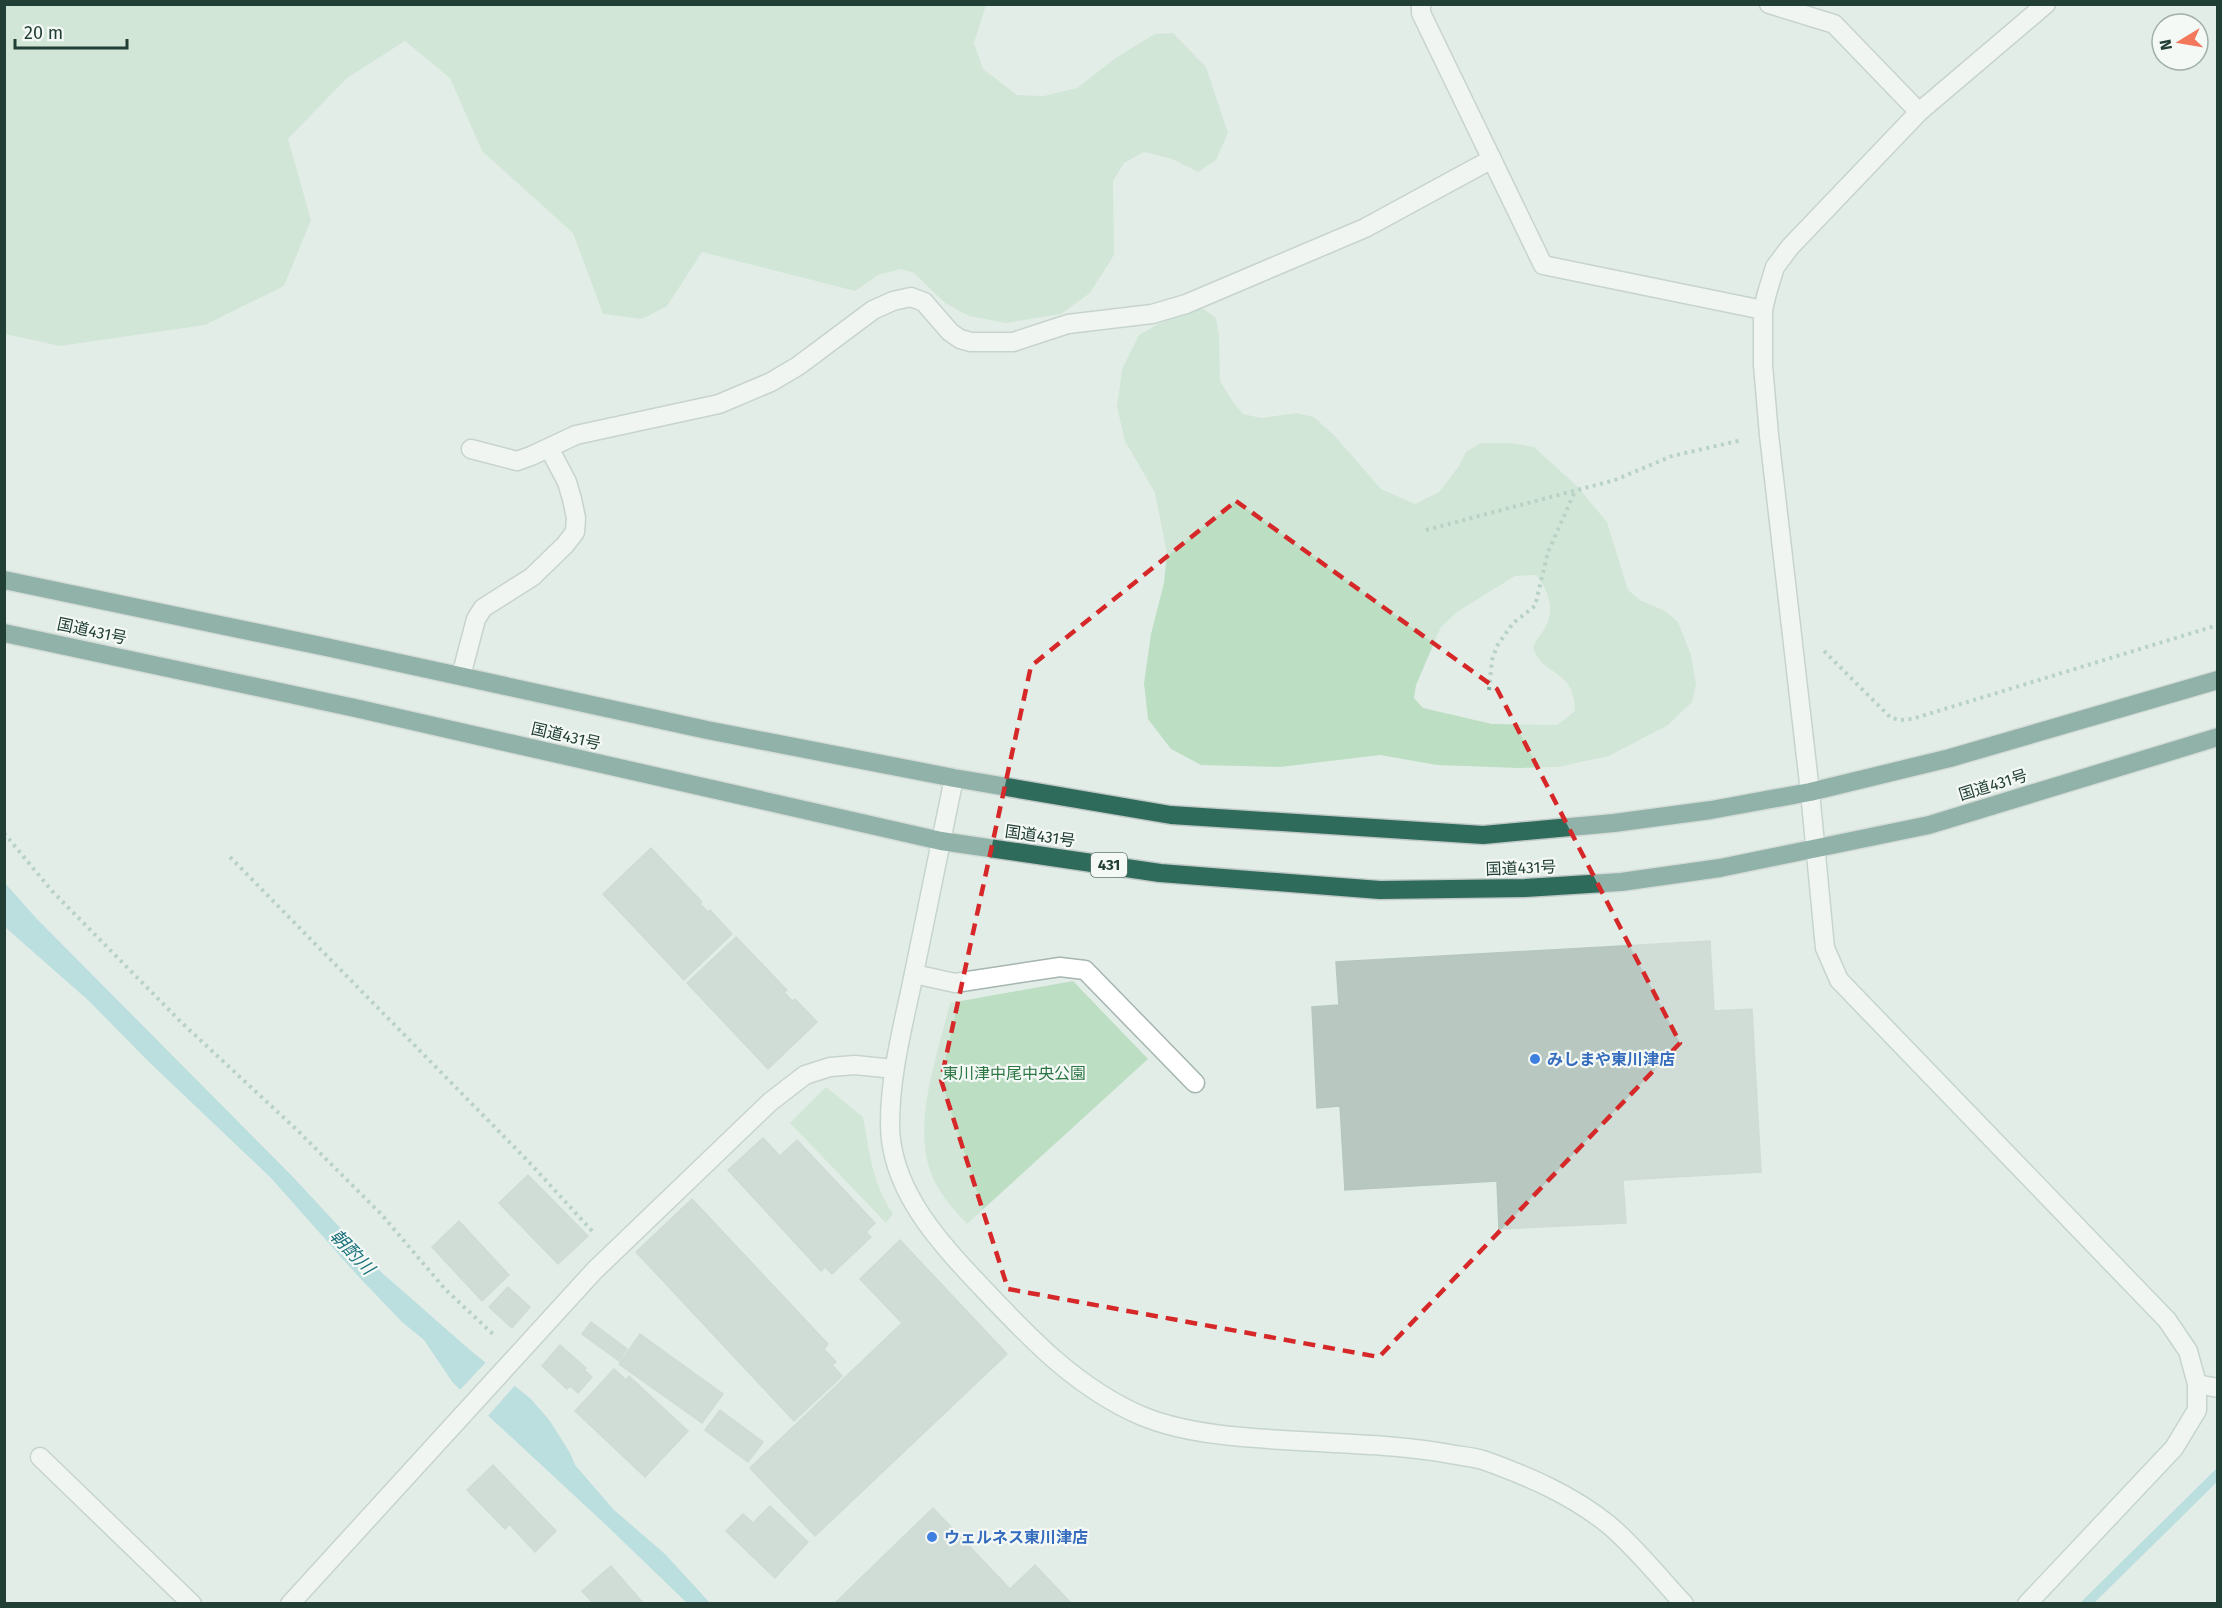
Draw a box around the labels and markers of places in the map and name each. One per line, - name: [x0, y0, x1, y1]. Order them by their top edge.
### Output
- place label: みしまや東川津店: [1547, 1050, 1675, 1069]
- marker: みしまや東川津店: [1528, 1052, 1542, 1066]
- place label: ウェルネス東川津店: [944, 1528, 1088, 1547]
- marker: ウェルネス東川津店: [925, 1530, 939, 1544]

